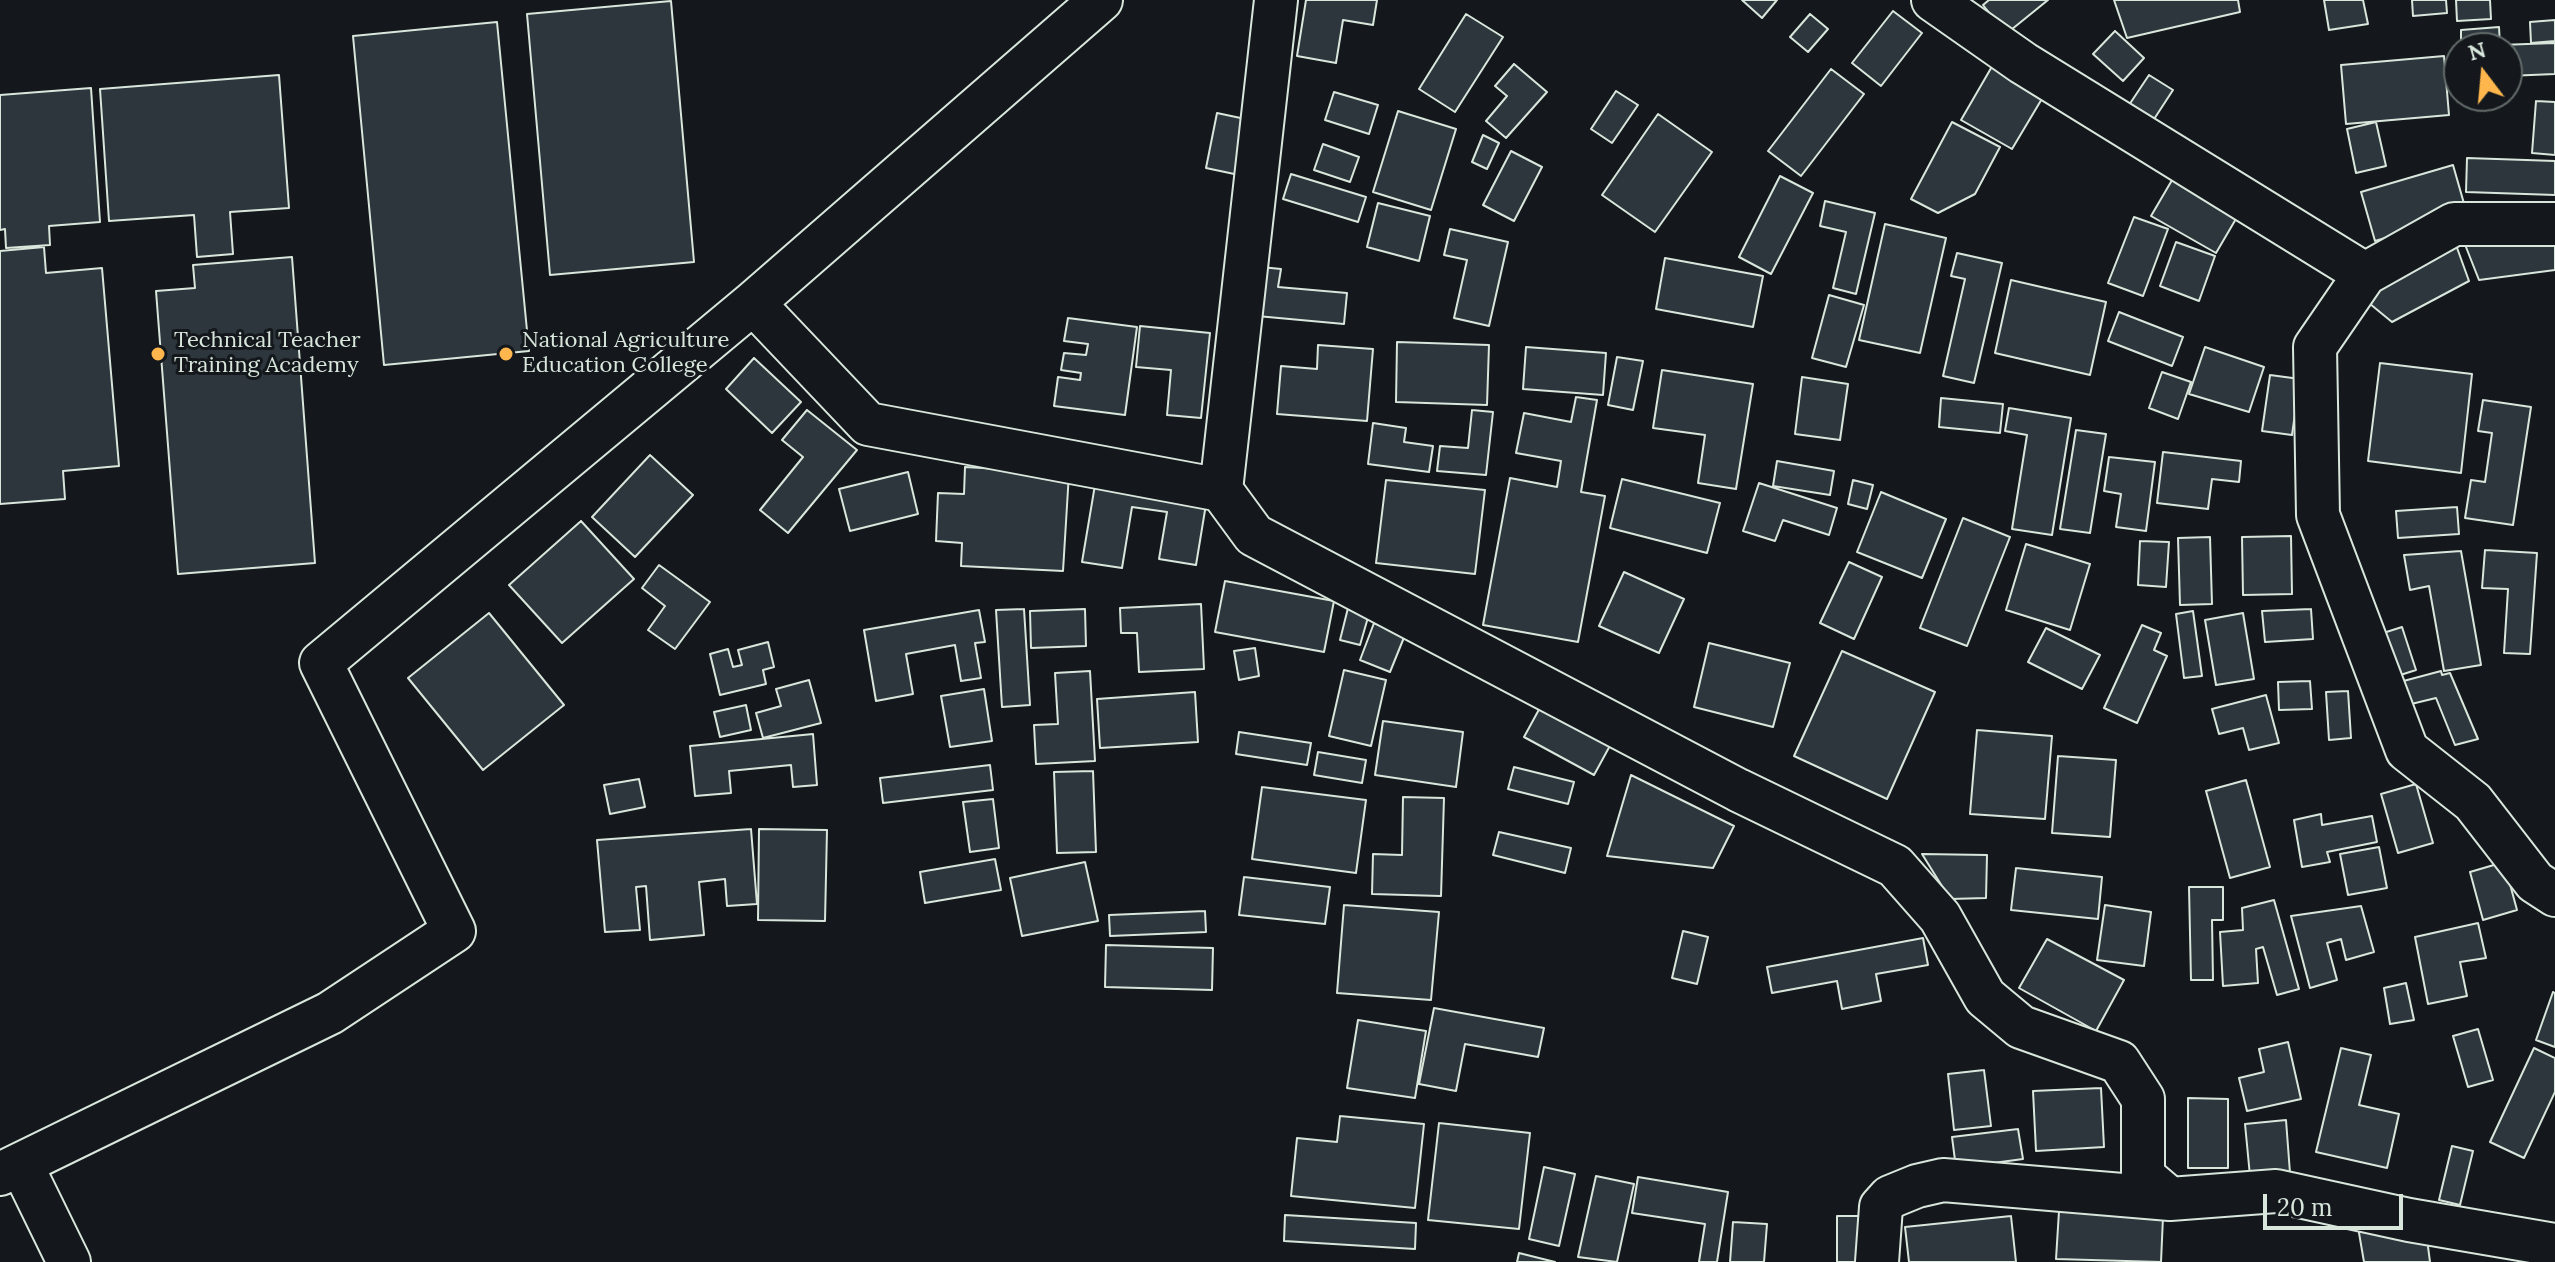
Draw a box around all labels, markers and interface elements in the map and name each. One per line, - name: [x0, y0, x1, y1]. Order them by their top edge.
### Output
- north arrow: [2443, 32, 2523, 112]
- text: N: [2465, 35, 2489, 67]
- place label: Technical Teacher Training Academy: [174, 328, 361, 380]
- place label: National Agriculture Education College: [522, 328, 729, 380]
- marker: Technical Teacher Training Academy: [149, 345, 167, 363]
- marker: National Agriculture Education College: [497, 345, 515, 363]
- scale bar: [2267, 1178, 2407, 1228]
- text: 20 m: [2277, 1192, 2333, 1223]

